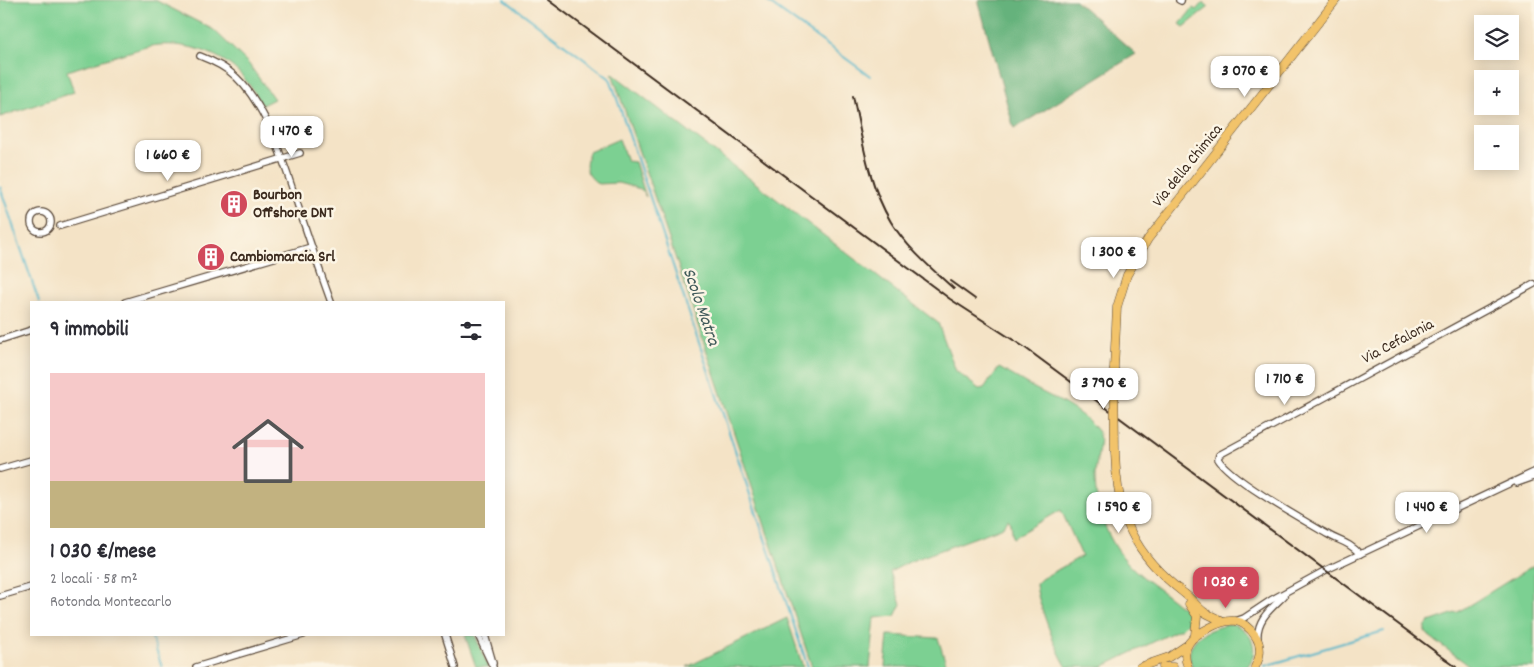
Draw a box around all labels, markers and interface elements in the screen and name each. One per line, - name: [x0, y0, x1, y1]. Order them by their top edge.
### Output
- map controls: [1474, 15, 1519, 170]
- button: layers: [1474, 15, 1519, 60]
- pin: 3 070 €: [1199, 56, 1291, 98]
- text: 3 070 €: [1222, 60, 1268, 83]
- button: +: [1474, 70, 1519, 115]
- pin: 1 470 €: [246, 116, 338, 158]
- street label: Via della Chimica: [1147, 119, 1229, 213]
- text: 1 470 €: [271, 120, 313, 143]
- button: −: [1474, 125, 1519, 170]
- pin: 1 660 €: [122, 140, 214, 182]
- text: 1 660 €: [146, 144, 190, 167]
- place label: Bourbon Offshore DNT: [253, 184, 334, 225]
- building icon: Bourbon Offshore DNT: [219, 189, 249, 219]
- pin: 1 300 €: [1068, 236, 1160, 279]
- text: 1 300 €: [1092, 241, 1136, 264]
- building icon: Cambiomarcia Srl: [196, 242, 226, 272]
- place label: Cambiomarcia Srl: [230, 246, 335, 269]
- water label: Scolo Matra: [675, 265, 725, 351]
- street label: Via Cefalonia: [1358, 313, 1439, 371]
- text: 9 immobili: [50, 316, 128, 346]
- icon: filters: [457, 317, 485, 345]
- pin: 1 710 €: [1239, 364, 1331, 406]
- pin: 3 790 €: [1058, 368, 1150, 410]
- text: 1 710 €: [1266, 368, 1304, 391]
- text: 3 790 €: [1081, 372, 1127, 395]
- icon: home: [223, 406, 313, 496]
- pin: 1 590 €: [1073, 492, 1165, 534]
- pin: 1 440 €: [1381, 492, 1473, 534]
- text: 1 590 €: [1097, 496, 1141, 519]
- text: 1 440 €: [1406, 496, 1448, 519]
- text: 1 030 €/mese: [50, 538, 156, 568]
- pin: 1 030 €: [1180, 566, 1272, 609]
- text: 2 locali · 58 m²: [50, 568, 138, 591]
- text: 1 030 €: [1204, 571, 1248, 594]
- text: Rotonda Montecarlo: [50, 591, 172, 614]

